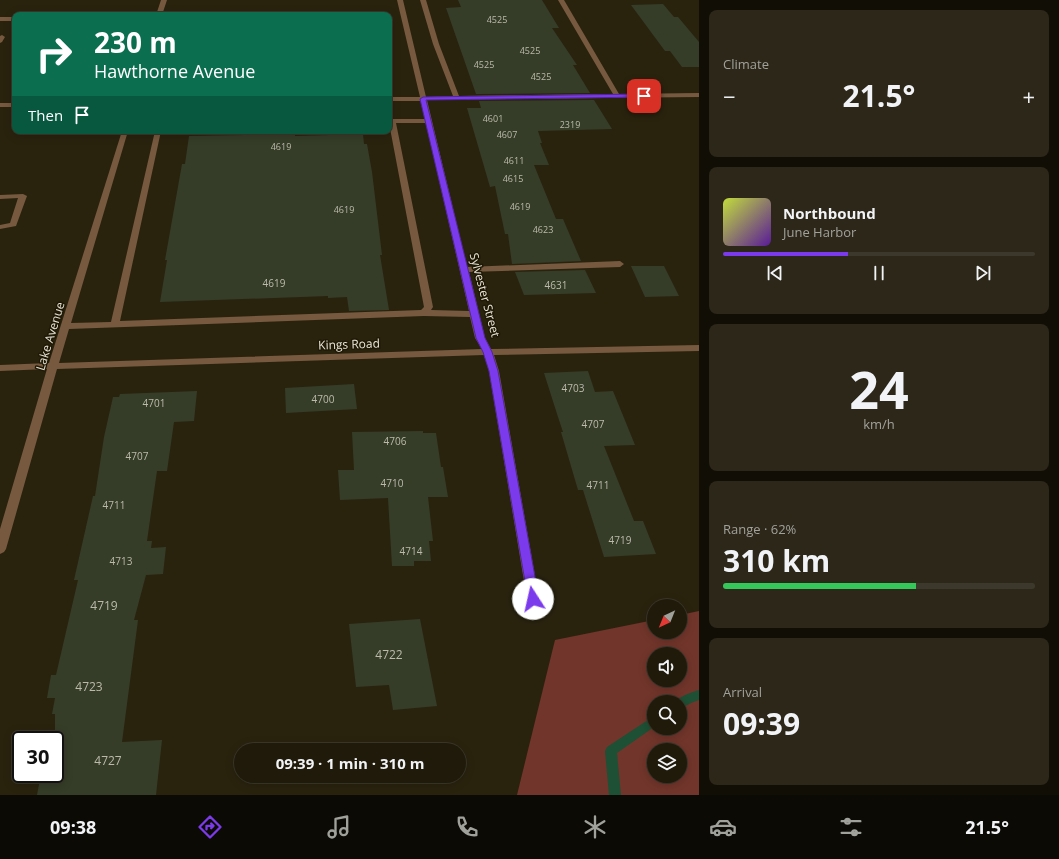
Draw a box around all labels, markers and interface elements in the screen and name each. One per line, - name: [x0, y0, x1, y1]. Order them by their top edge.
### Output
- house number: 4525: [487, 13, 507, 26]
- text: 230 m: [94, 23, 177, 61]
- icon: right: [28, 28, 80, 80]
- house number: 4525: [520, 44, 540, 57]
- text: Climate: [723, 55, 769, 73]
- house number: 4525: [474, 58, 494, 71]
- text: Hawthorne Avenue: [94, 59, 255, 83]
- house number: 4525: [531, 70, 551, 83]
- text: 21.5°: [843, 75, 915, 116]
- pin: [627, 79, 661, 113]
- text: −: [723, 81, 736, 111]
- text: +: [1022, 81, 1035, 111]
- icon: arrive: [633, 85, 655, 107]
- icon: arrive: [71, 104, 93, 126]
- text: Then: [28, 105, 63, 125]
- house number: 4601: [483, 112, 503, 125]
- house number: 2319: [560, 118, 580, 131]
- house number: 4607: [497, 128, 517, 141]
- house number: 4619: [271, 140, 291, 153]
- house number: 4611: [504, 154, 524, 167]
- house number: 4615: [503, 172, 523, 185]
- house number: 4619: [510, 200, 530, 213]
- house number: 4619: [334, 203, 354, 216]
- text: Northbound: [783, 203, 876, 223]
- house number: 4623: [533, 223, 553, 236]
- text: June Harbor: [783, 223, 856, 241]
- street label: Sylvester Street: [466, 251, 504, 339]
- icon: previous: [764, 262, 786, 284]
- icon: pause: [868, 262, 890, 284]
- icon: next: [972, 262, 994, 284]
- house number: 4619: [263, 276, 286, 290]
- house number: 4631: [545, 278, 567, 292]
- street label: Lake Avenue: [32, 299, 69, 372]
- street label: Kings Road: [318, 334, 380, 354]
- text: 24: [849, 353, 909, 424]
- house number: 4703: [562, 381, 585, 395]
- house number: 4700: [312, 392, 335, 406]
- house number: 4701: [143, 396, 165, 410]
- text: km/h: [863, 415, 895, 433]
- house number: 4707: [582, 417, 605, 431]
- house number: 4706: [384, 434, 407, 448]
- house number: 4707: [126, 449, 149, 463]
- house number: 4710: [381, 476, 404, 490]
- house number: 4711: [587, 478, 609, 492]
- house number: 4711: [103, 498, 125, 512]
- text: Range · 62%: [723, 520, 796, 538]
- house number: 4719: [609, 533, 632, 547]
- text: 310 km: [723, 540, 830, 581]
- house number: 4714: [400, 544, 423, 558]
- house number: 4713: [110, 554, 133, 568]
- position arrow: [512, 578, 554, 620]
- house number: 4719: [90, 597, 118, 614]
- north arrow: [647, 599, 687, 639]
- map controls: [647, 599, 687, 783]
- house number: 4722: [375, 646, 403, 663]
- button: sound: [647, 647, 687, 687]
- house number: 4723: [75, 678, 103, 695]
- text: Arrival: [723, 683, 762, 701]
- button: search: [647, 695, 687, 735]
- text: 09:39: [723, 703, 800, 744]
- speed limit sign: 30: [12, 731, 64, 783]
- button: layers: [647, 743, 687, 783]
- house number: 4727: [94, 752, 122, 769]
- text: 09:39 · 1 min · 310 m: [276, 753, 424, 773]
- icon: directions: [196, 813, 224, 841]
- icon: music: [325, 813, 353, 841]
- icon: phone: [453, 813, 481, 841]
- icon: climate: [581, 813, 609, 841]
- icon: car: [709, 813, 737, 841]
- icon: filters: [837, 813, 865, 841]
- text: 09:38: [50, 815, 96, 839]
- text: 21.5°: [965, 815, 1009, 839]

